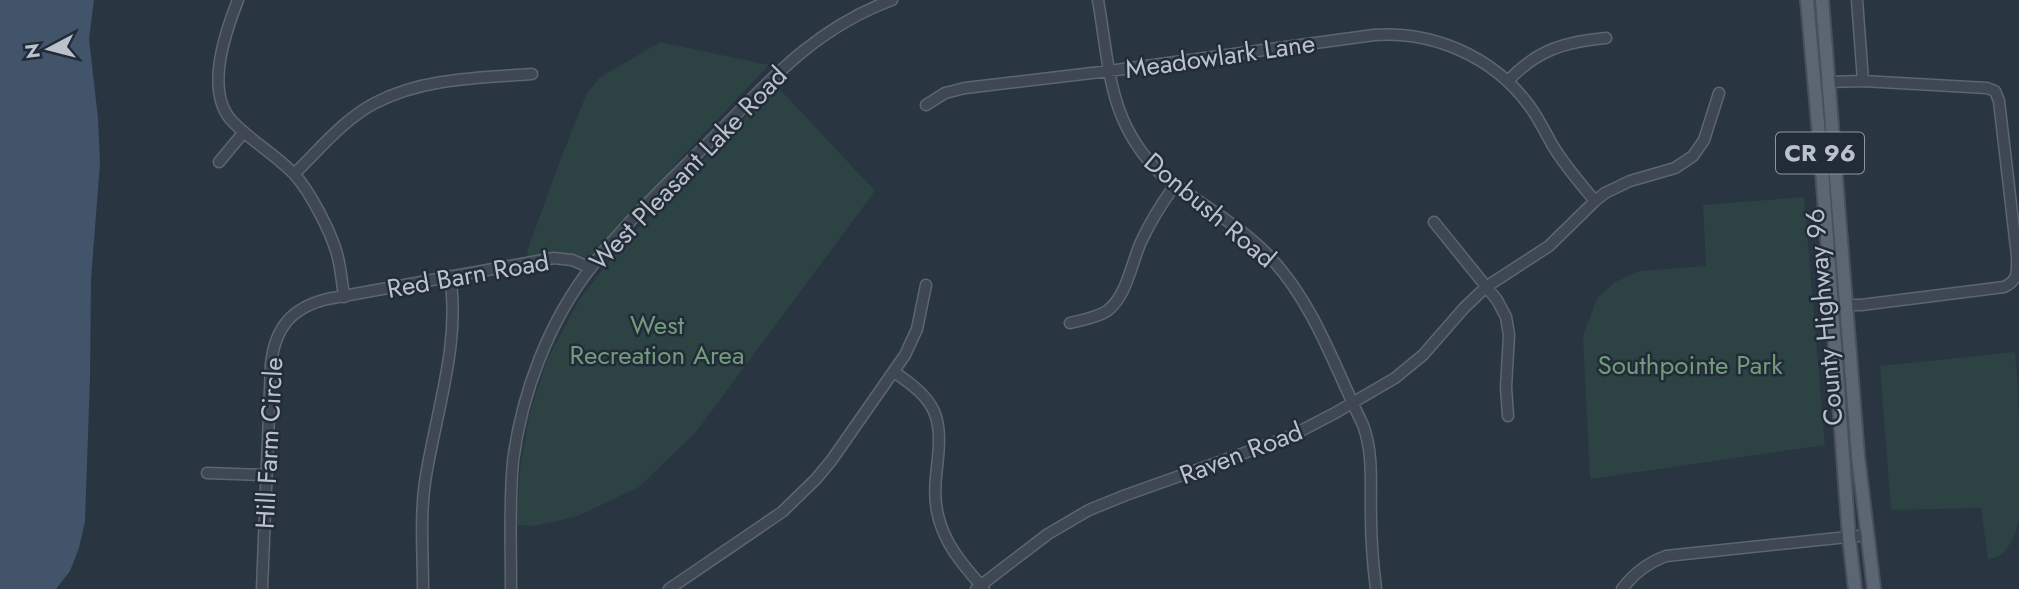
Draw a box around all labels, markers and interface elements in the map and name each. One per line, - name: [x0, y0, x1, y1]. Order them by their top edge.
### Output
- north arrow: [14, 14, 84, 84]
- street label: Meadowlark Lane: [1123, 24, 1317, 88]
- text: N: [18, 42, 47, 60]
- street label: West Pleasant Lake Road: [580, 57, 796, 279]
- road number: CR 96: [1776, 132, 1864, 174]
- street label: Donbush Road: [1136, 143, 1284, 277]
- street label: County Highway 96: [1796, 207, 1852, 427]
- street label: Red Barn Road: [384, 242, 552, 308]
- park label: West Recreation Area: [569, 306, 745, 374]
- park label: Southpointe Park: [1597, 346, 1783, 384]
- street label: Hill Farm Circle: [246, 356, 292, 530]
- street label: Raven Road: [1174, 412, 1308, 494]

